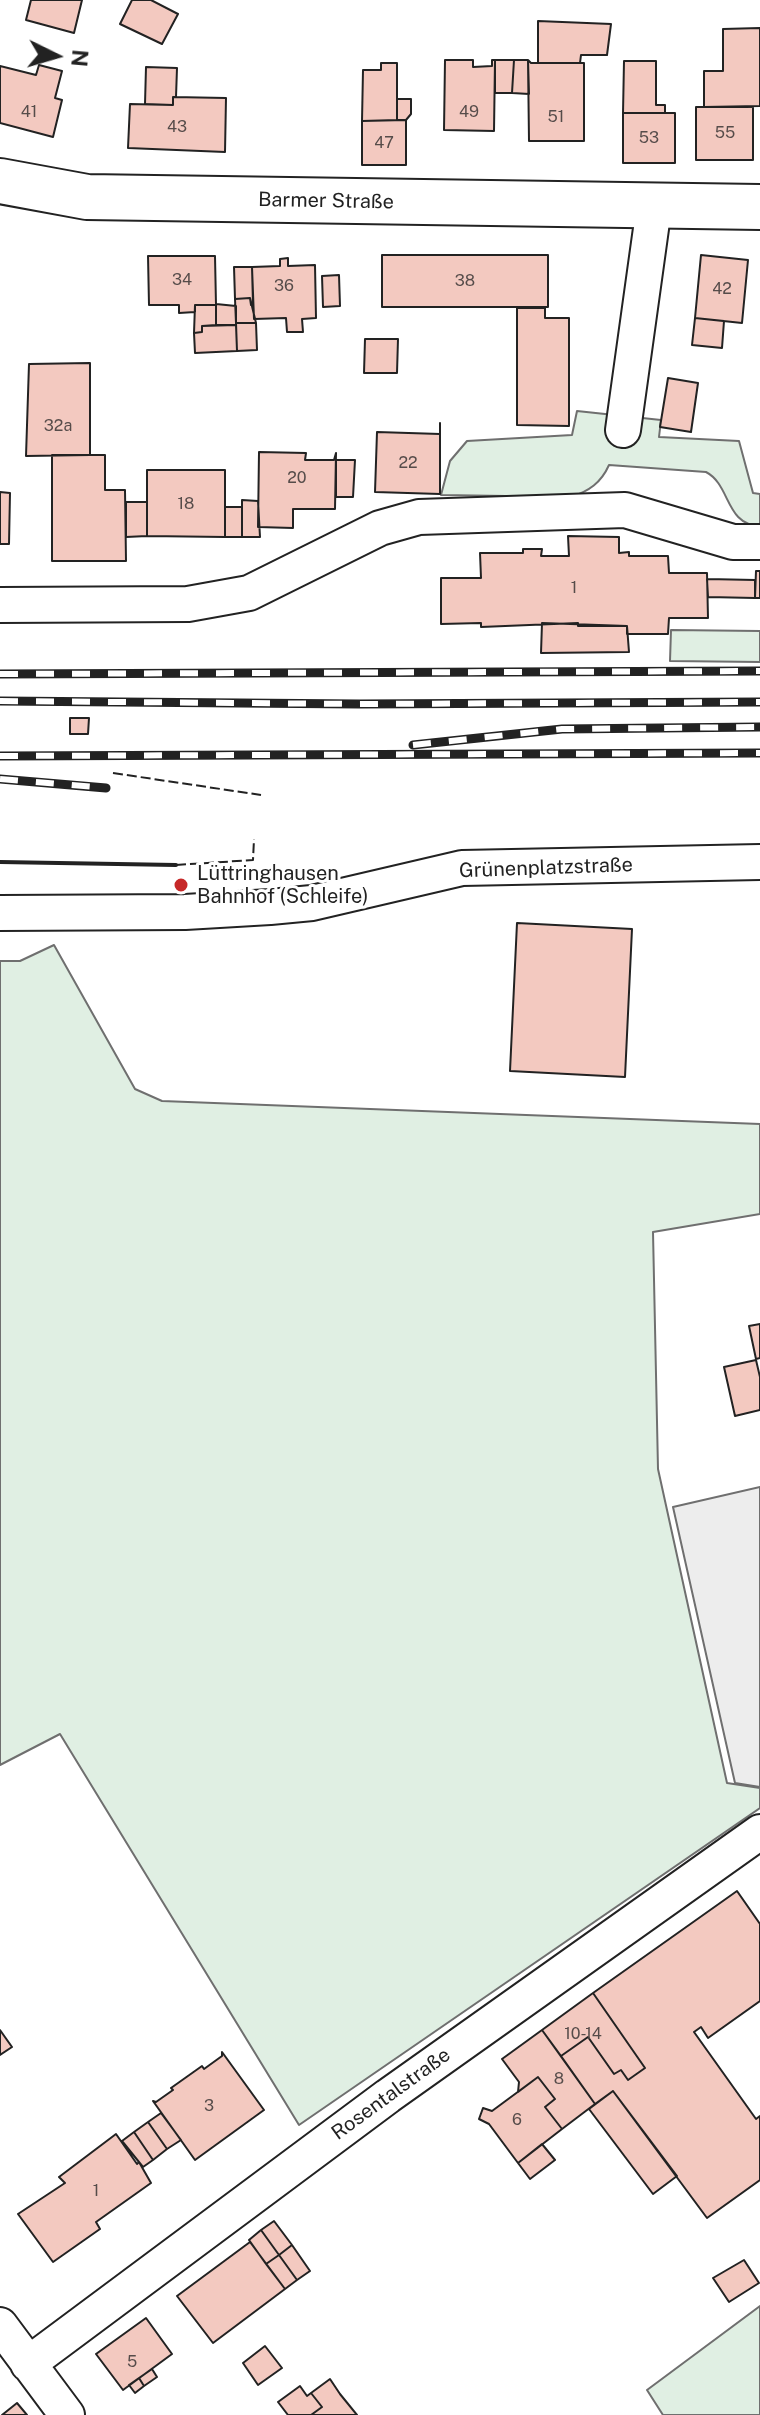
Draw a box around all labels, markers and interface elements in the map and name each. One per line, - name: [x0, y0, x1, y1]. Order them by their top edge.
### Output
- north arrow: [16, 16, 96, 96]
- text: N: [66, 48, 94, 68]
- house number: 41: [21, 102, 37, 122]
- house number: 49: [459, 102, 479, 122]
- house number: 51: [548, 107, 564, 127]
- house number: 43: [167, 117, 187, 137]
- house number: 55: [715, 123, 735, 143]
- house number: 53: [639, 128, 659, 148]
- house number: 47: [374, 133, 394, 153]
- street label: Barmer Straße: [258, 188, 394, 214]
- house number: 34: [172, 270, 192, 290]
- house number: 38: [455, 271, 475, 291]
- house number: 36: [274, 276, 294, 296]
- house number: 42: [712, 279, 732, 299]
- house number: 32a: [44, 416, 72, 436]
- house number: 22: [398, 453, 418, 473]
- house number: 20: [287, 468, 307, 488]
- house number: 18: [178, 494, 194, 514]
- house number: 1: [571, 578, 577, 598]
- street label: Grünenplatzstraße: [459, 853, 633, 883]
- place label: Lüttringhausen Bahnhof (Schleife): [197, 862, 368, 909]
- marker: Lüttringhausen Bahnhof (Schleife): [172, 876, 190, 894]
- house number: 10-14: [564, 2024, 602, 2044]
- street label: Rosentalstraße: [327, 2043, 455, 2145]
- house number: 8: [554, 2069, 564, 2089]
- house number: 3: [204, 2096, 214, 2116]
- house number: 6: [512, 2110, 522, 2130]
- house number: 1: [93, 2181, 99, 2201]
- house number: 5: [127, 2352, 137, 2372]

